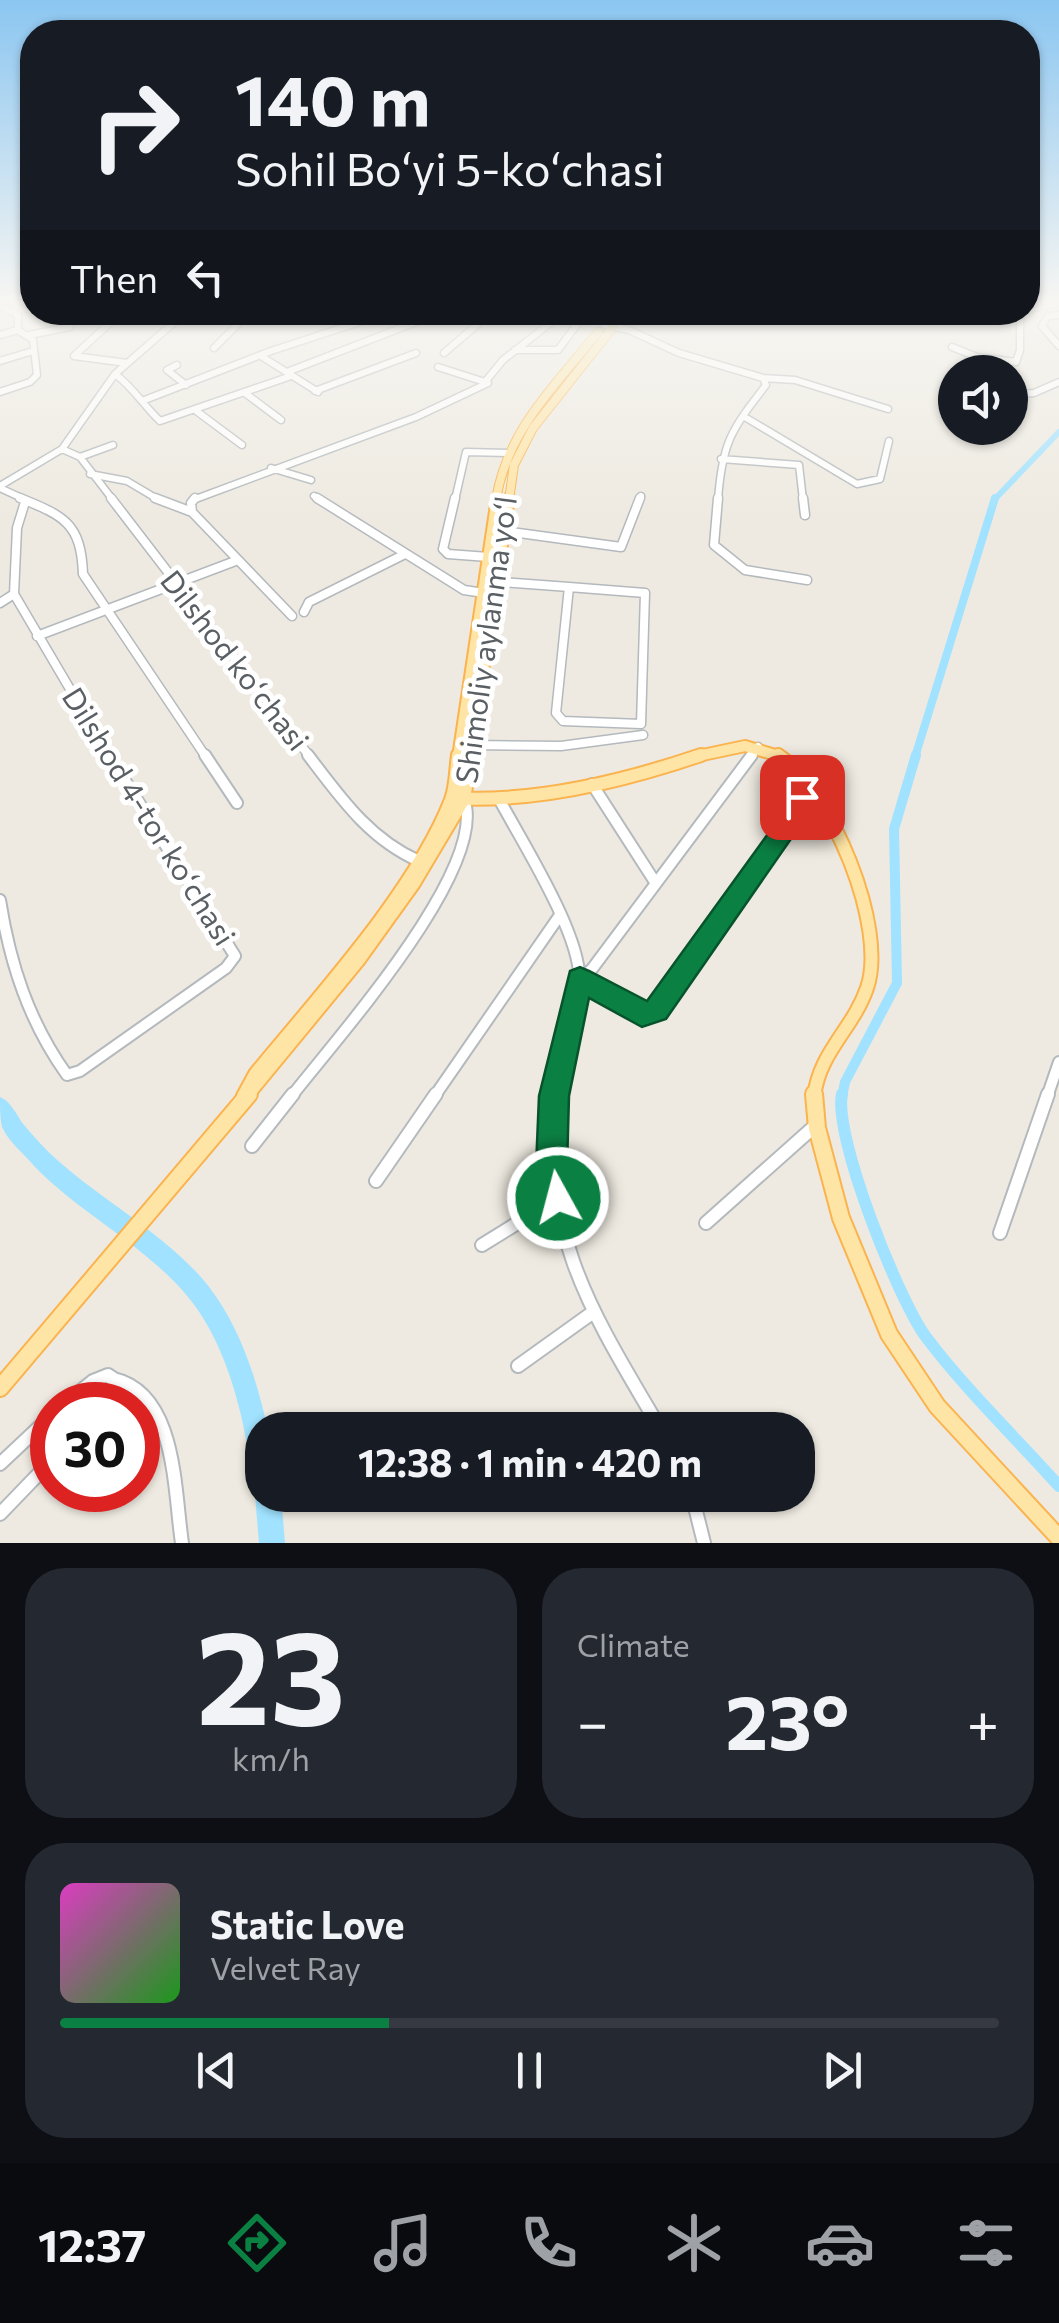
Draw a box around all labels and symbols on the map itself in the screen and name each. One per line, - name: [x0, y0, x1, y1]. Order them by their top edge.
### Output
- street label: Shimoliy aylanma yoʻl: [446, 494, 523, 786]
- street label: Dilshod koʻchasi: [154, 562, 318, 757]
- street label: Dilshod 4-tor koʻchasi: [56, 680, 245, 951]
- pin: [760, 755, 845, 840]
- position arrow: [506, 1146, 610, 1250]
- speed limit sign: 30: [30, 1382, 160, 1512]

